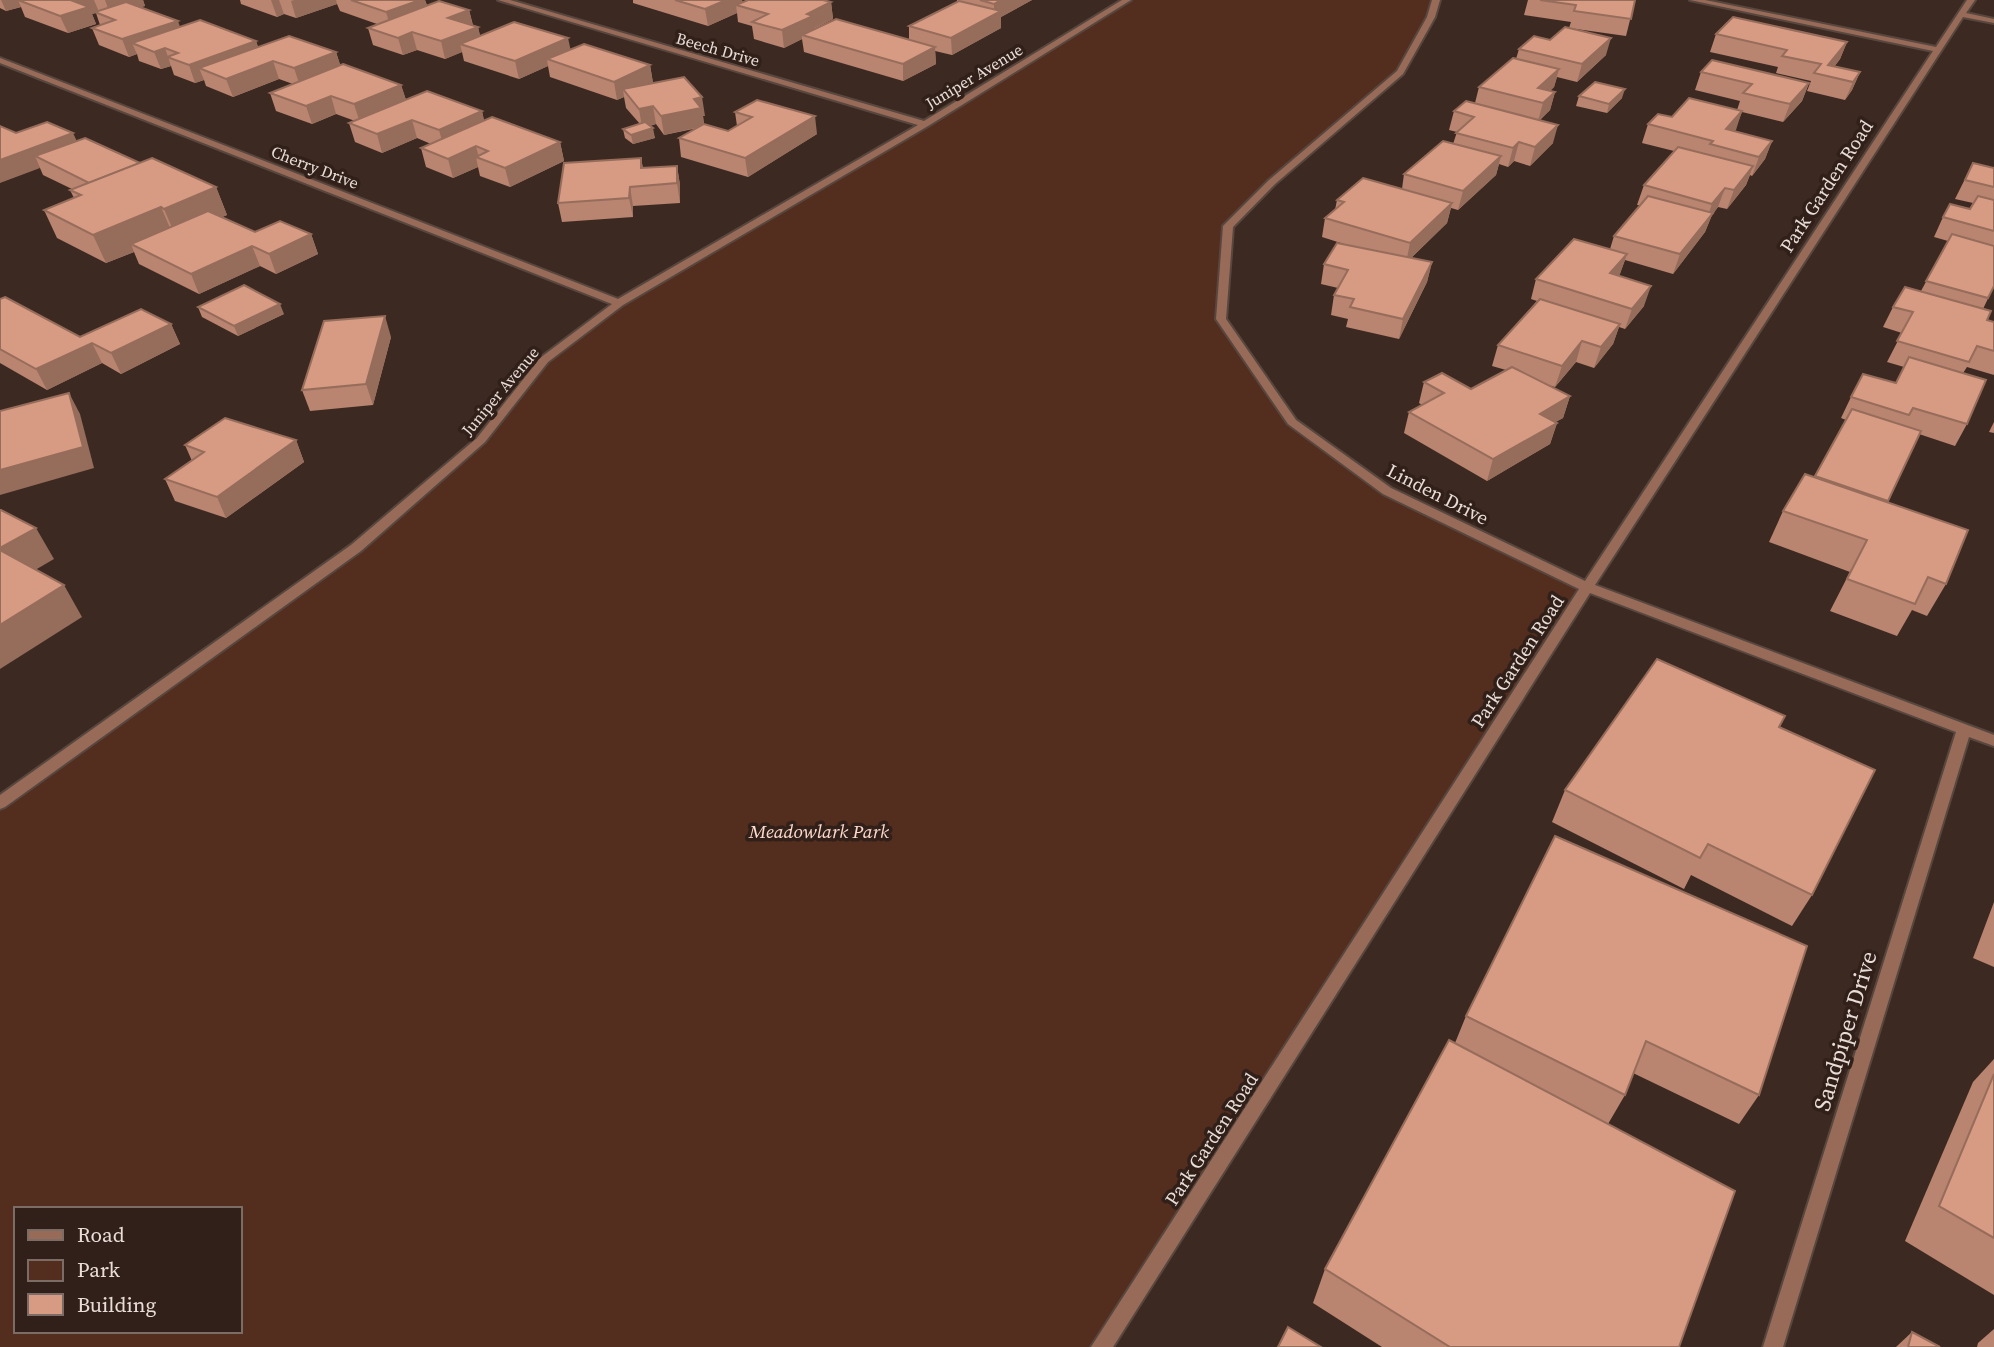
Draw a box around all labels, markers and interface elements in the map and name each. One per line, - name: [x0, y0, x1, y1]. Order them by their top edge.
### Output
- street label: Beech Drive: [674, 27, 762, 71]
- street label: Juniper Avenue: [920, 38, 1027, 114]
- street label: Park Garden Road: [1773, 114, 1879, 257]
- street label: Cherry Drive: [268, 140, 362, 194]
- street label: Juniper Avenue: [456, 342, 544, 441]
- street label: Linden Drive: [1383, 457, 1493, 531]
- street label: Park Garden Road: [1464, 589, 1570, 732]
- park label: Meadowlark Park: [748, 818, 889, 844]
- street label: Sandpiper Drive: [1805, 947, 1885, 1115]
- street label: Park Garden Road: [1158, 1067, 1264, 1210]
- legend: [14, 1207, 242, 1333]
- text: Road: [77, 1220, 125, 1249]
- text: Park: [77, 1255, 121, 1284]
- text: Building: [77, 1290, 156, 1319]

